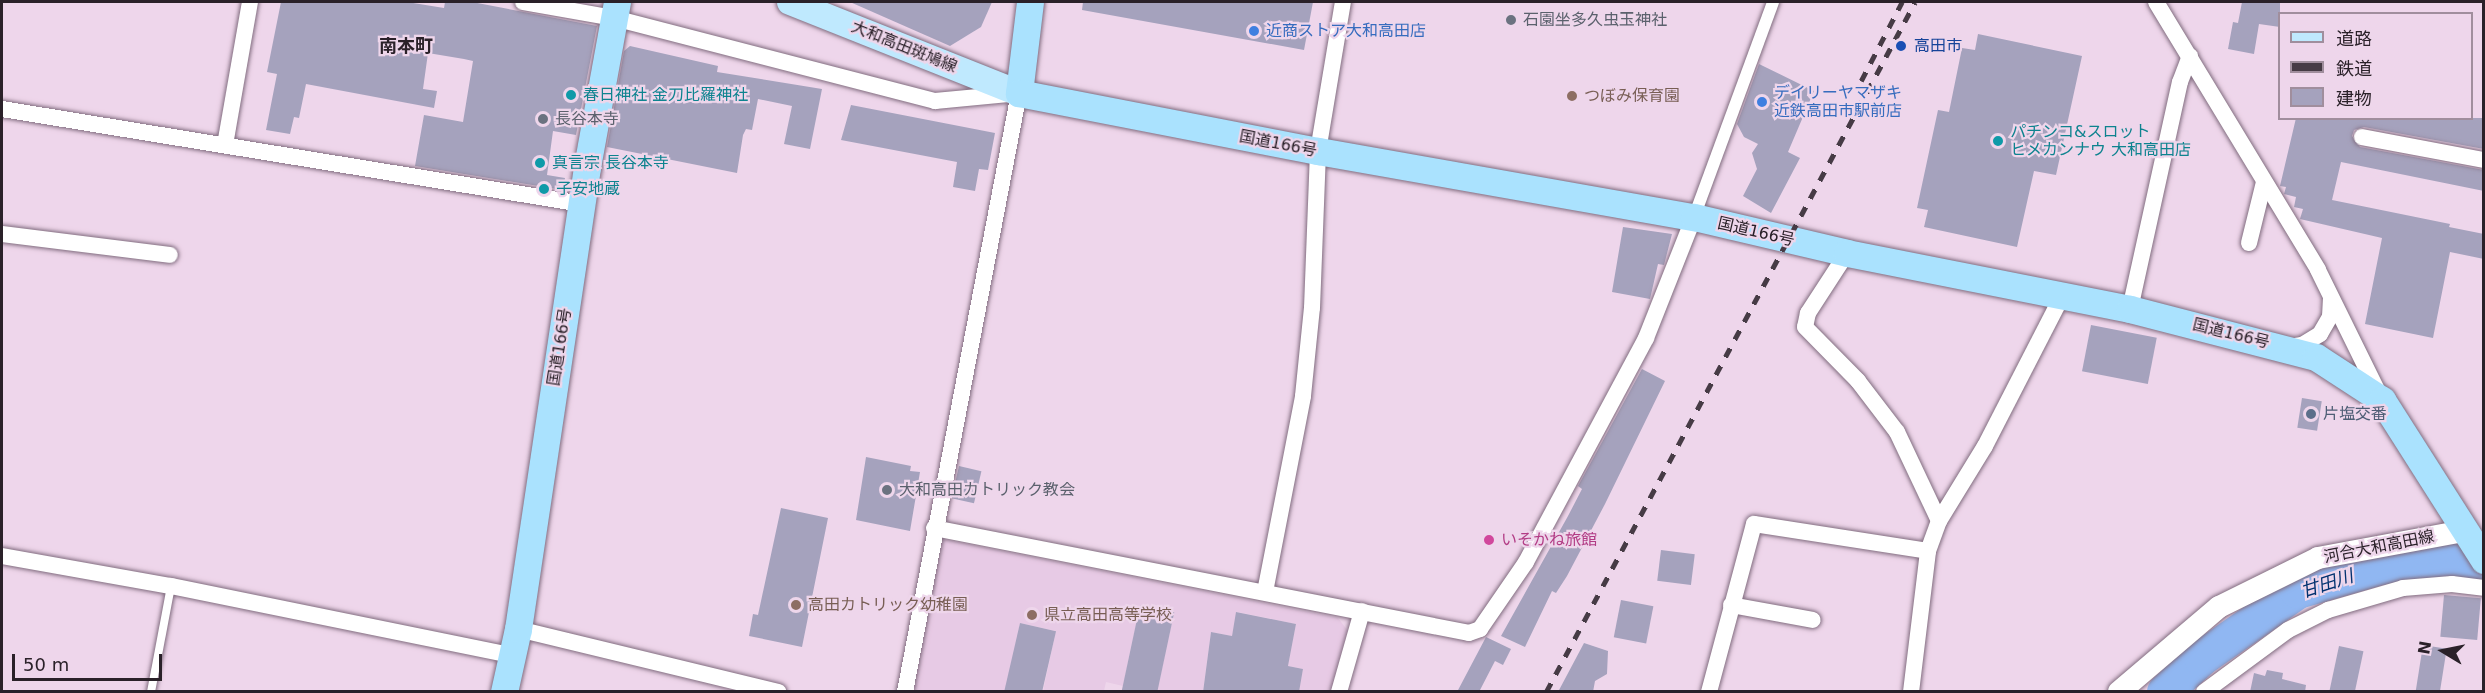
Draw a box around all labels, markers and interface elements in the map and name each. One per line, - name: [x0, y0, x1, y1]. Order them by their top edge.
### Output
- place label: 石園坐多久虫玉神社: [1523, 10, 1667, 30]
- legend: [2278, 12, 2473, 120]
- marker: 石園坐多久虫玉神社: [1504, 13, 1518, 27]
- street label: 大和高田斑鳩線: [848, 17, 960, 77]
- place label: 近商ストア大和高田店: [1266, 21, 1426, 41]
- marker: 近商ストア大和高田店: [1247, 24, 1261, 38]
- text: 道路: [2336, 28, 2372, 49]
- district label: 南本町: [379, 35, 433, 57]
- place label: 高田市: [1914, 36, 1962, 56]
- marker: 高田市: [1892, 37, 1910, 55]
- text: 鉄道: [2336, 58, 2372, 79]
- place label: デイリーヤマザキ 近鉄高田市駅前店: [1774, 83, 1902, 121]
- place label: 春日神社 金刀比羅神社: [583, 85, 748, 105]
- place label: つぼみ保育園: [1584, 86, 1680, 106]
- marker: 春日神社 金刀比羅神社: [564, 88, 578, 102]
- text: 建物: [2336, 88, 2372, 109]
- marker: つぼみ保育園: [1565, 89, 1579, 103]
- marker: デイリーヤマザキ 近鉄高田市駅前店: [1755, 95, 1769, 109]
- place label: 長谷本寺: [555, 109, 619, 129]
- marker: 長谷本寺: [536, 112, 550, 126]
- place label: パチンコ&スロット ヒメカンナウ 大和高田店: [2010, 122, 2191, 160]
- street label: 国道166号: [1238, 127, 1318, 161]
- marker: パチンコ&スロット ヒメカンナウ 大和高田店: [1991, 134, 2005, 148]
- place label: 真言宗 長谷本寺: [552, 153, 669, 173]
- marker: 真言宗 長谷本寺: [533, 156, 547, 170]
- place label: 子安地蔵: [556, 179, 620, 199]
- marker: 子安地蔵: [537, 182, 551, 196]
- street label: 国道166号: [1716, 214, 1796, 250]
- street label: 国道166号: [544, 307, 576, 387]
- street label: 国道166号: [2191, 315, 2271, 353]
- place label: 片塩交番: [2323, 404, 2387, 424]
- marker: 片塩交番: [2304, 407, 2318, 421]
- place label: 大和高田カトリック教会: [899, 480, 1075, 500]
- marker: 大和高田カトリック教会: [880, 483, 894, 497]
- street label: 河合大和高田線: [2322, 527, 2436, 567]
- place label: いそかね旅館: [1501, 530, 1597, 550]
- marker: いそかね旅館: [1482, 533, 1496, 547]
- water label: 甘田川: [2298, 565, 2356, 603]
- place label: 高田カトリック幼稚園: [808, 595, 968, 615]
- marker: 高田カトリック幼稚園: [789, 598, 803, 612]
- place label: 県立高田高等学校: [1044, 605, 1172, 625]
- marker: 県立高田高等学校: [1025, 608, 1039, 622]
- north arrow: [2413, 621, 2473, 681]
- text: N: [2414, 640, 2435, 656]
- scale bar: [15, 642, 165, 680]
- text: 50 m: [23, 654, 69, 675]

